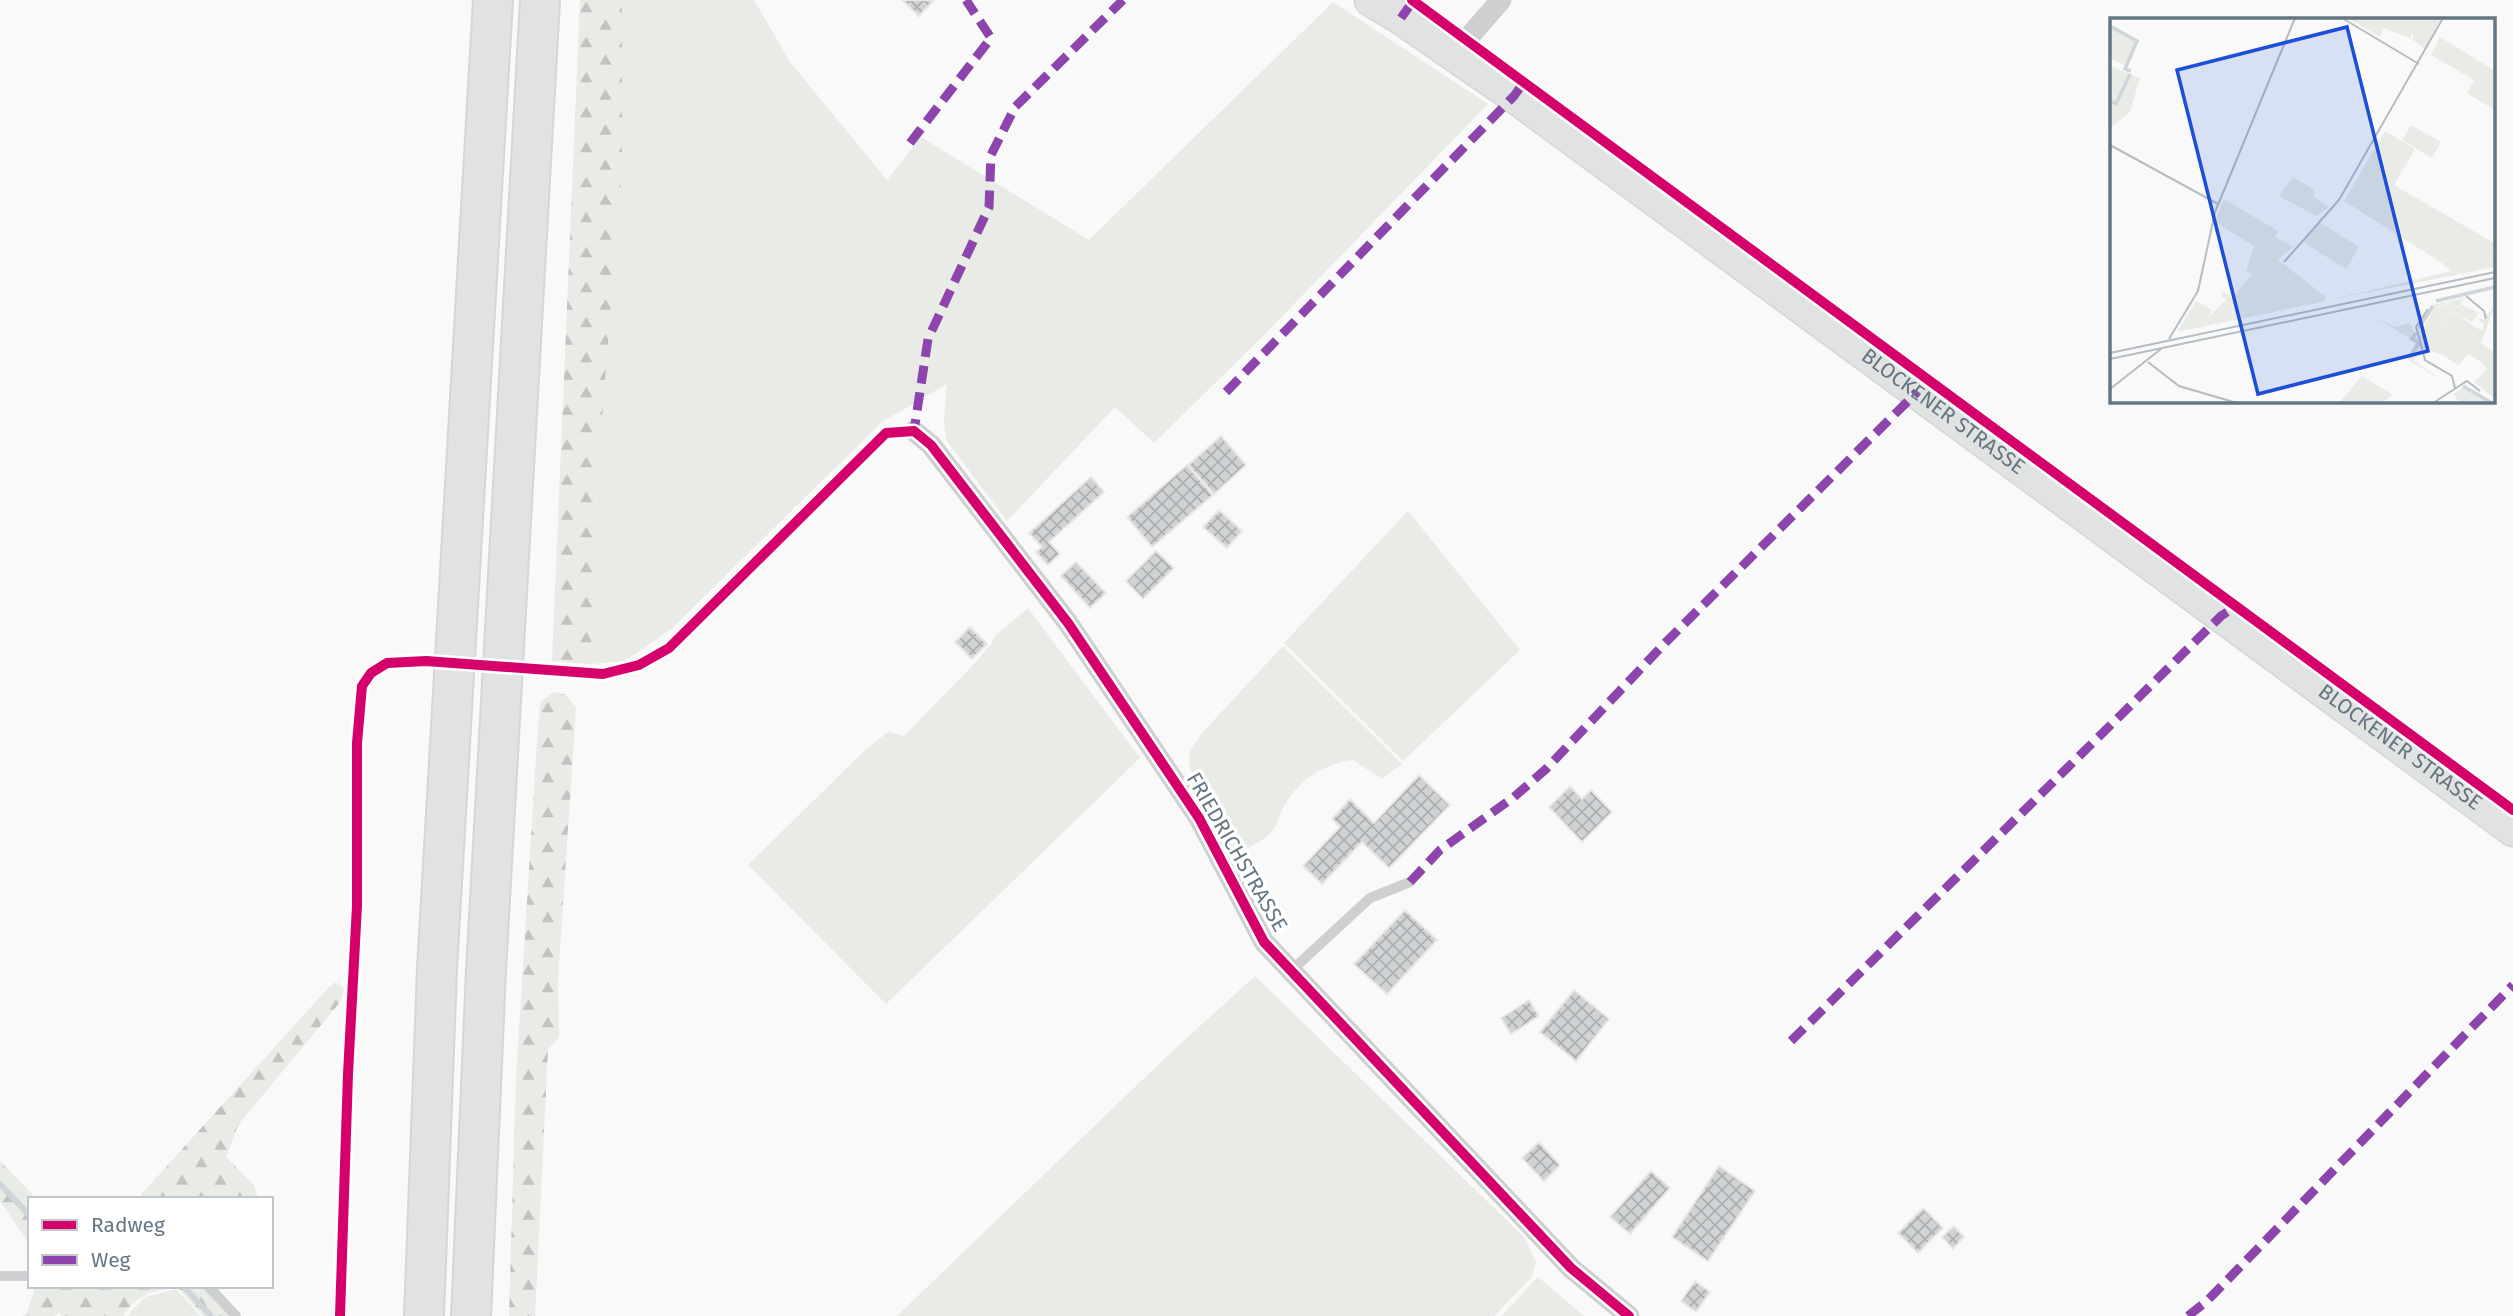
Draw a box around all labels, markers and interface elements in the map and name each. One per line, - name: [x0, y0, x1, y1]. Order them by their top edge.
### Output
- inset map: [2110, 18, 2496, 402]
- street label: BLOCKENER STRASSE: [1856, 343, 2030, 480]
- street label: BLOCKENER STRASSE: [2313, 678, 2487, 816]
- street label: FRIEDRICHSTRASSE: [1181, 768, 1293, 936]
- legend: [28, 1197, 273, 1288]
- text: Radweg: [91, 1212, 165, 1238]
- text: Weg: [91, 1247, 131, 1273]

